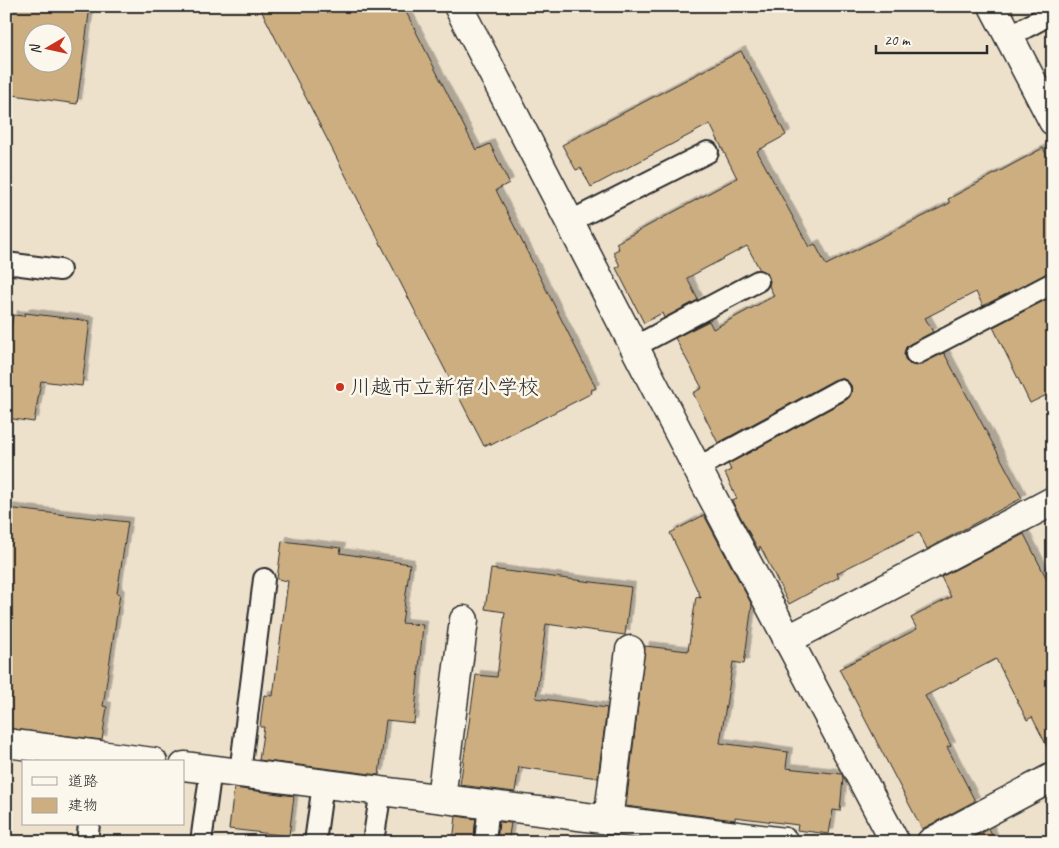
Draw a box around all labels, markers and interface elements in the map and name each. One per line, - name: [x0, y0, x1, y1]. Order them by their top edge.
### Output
- north arrow: [22, 22, 72, 72]
- scale bar: [876, 22, 988, 54]
- text: 20 m: [884, 31, 911, 50]
- text: N: [26, 42, 45, 56]
- place label: 川越市立新宿小学校: [350, 374, 539, 400]
- marker: 川越市立新宿小学校: [334, 381, 346, 393]
- legend: [22, 760, 185, 826]
- text: 道路: [68, 772, 98, 791]
- text: 建物: [68, 796, 98, 815]

